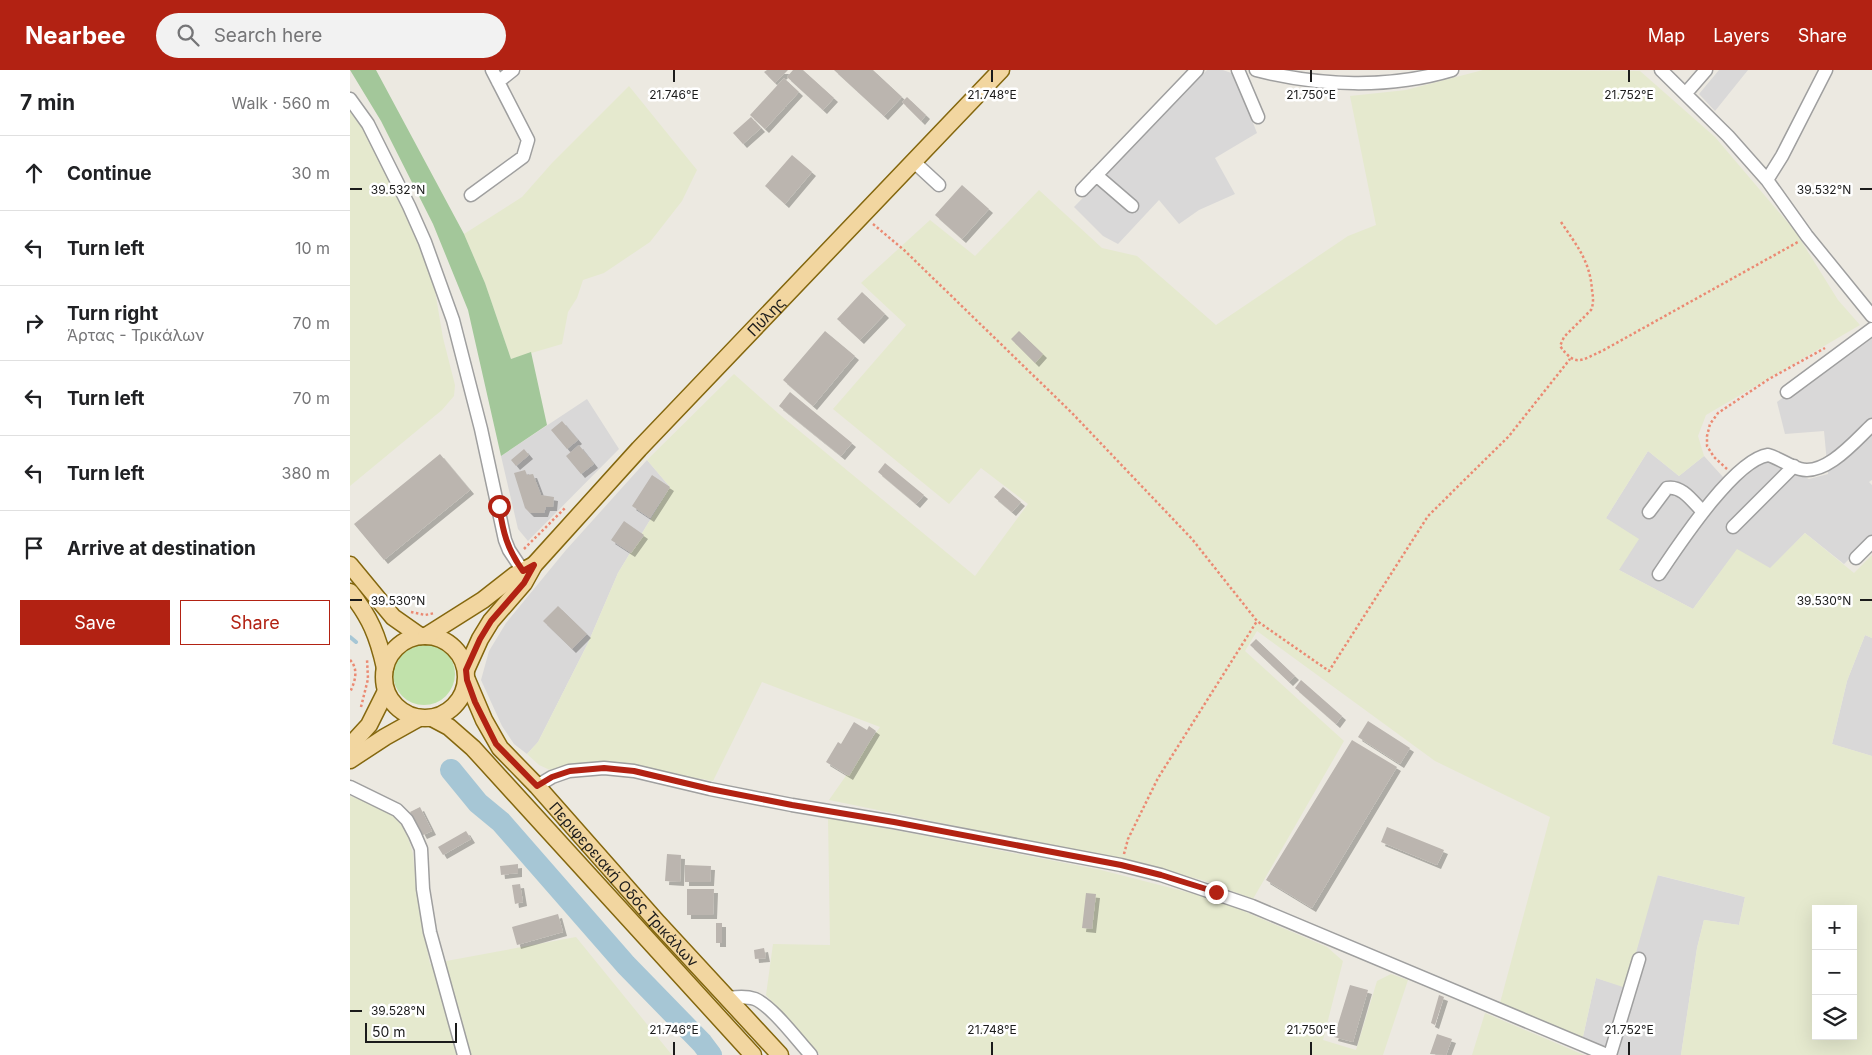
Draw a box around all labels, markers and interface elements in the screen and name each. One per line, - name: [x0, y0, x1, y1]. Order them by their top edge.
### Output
- search box: [156, 13, 506, 58]
- text: Nearbee: [25, 21, 126, 50]
- icon: search: [174, 21, 202, 49]
- text: Search here: [214, 24, 322, 47]
- text: Map: [1648, 25, 1685, 46]
- text: Layers: [1713, 25, 1770, 46]
- text: Share: [1798, 25, 1847, 46]
- text: 21.746°E: [649, 87, 699, 102]
- text: 21.748°E: [967, 87, 1017, 102]
- text: 21.750°E: [1286, 87, 1336, 102]
- text: 21.752°E: [1604, 87, 1654, 102]
- text: 7 min: [20, 90, 75, 115]
- text: Walk · 560 m: [232, 93, 330, 113]
- icon: ahead: [20, 159, 48, 187]
- text: Continue: [67, 162, 152, 185]
- text: 30 m: [292, 163, 330, 183]
- text: 39.532°N: [371, 182, 425, 197]
- text: 39.532°N: [1797, 182, 1851, 197]
- icon: left: [20, 234, 48, 262]
- text: Turn left: [67, 237, 145, 260]
- text: 10 m: [295, 238, 330, 258]
- street label: Πύλης: [743, 293, 789, 340]
- text: Turn right: [67, 302, 158, 325]
- icon: right: [20, 309, 48, 337]
- text: 70 m: [293, 313, 330, 333]
- text: Άρτας - Τρικάλων: [67, 325, 205, 345]
- icon: left: [20, 384, 48, 412]
- text: Turn left: [67, 387, 145, 410]
- text: 70 m: [293, 388, 330, 408]
- icon: left: [20, 459, 48, 487]
- text: Turn left: [67, 462, 145, 485]
- text: 380 m: [282, 463, 330, 483]
- route start: [488, 495, 511, 518]
- icon: arrive: [20, 534, 48, 562]
- text: Arrive at destination: [67, 537, 256, 560]
- text: 39.530°N: [371, 593, 425, 608]
- text: 39.530°N: [1797, 593, 1851, 608]
- button: Save: [20, 600, 170, 645]
- button: Share: [180, 600, 330, 645]
- street label: Περιφερειακή Οδός Τρικάλων: [546, 798, 703, 971]
- route end: [1205, 881, 1228, 904]
- map controls: [1812, 905, 1857, 1040]
- button: +: [1812, 905, 1857, 950]
- button: −: [1812, 950, 1857, 995]
- button: layers: [1812, 995, 1857, 1040]
- text: 39.528°N: [371, 1003, 425, 1018]
- scale bar: [365, 1020, 458, 1043]
- text: 21.746°E: [649, 1022, 699, 1037]
- text: 21.748°E: [967, 1022, 1017, 1037]
- text: 21.750°E: [1286, 1022, 1336, 1037]
- text: 21.752°E: [1604, 1022, 1654, 1037]
- text: 50 m: [372, 1023, 406, 1040]

